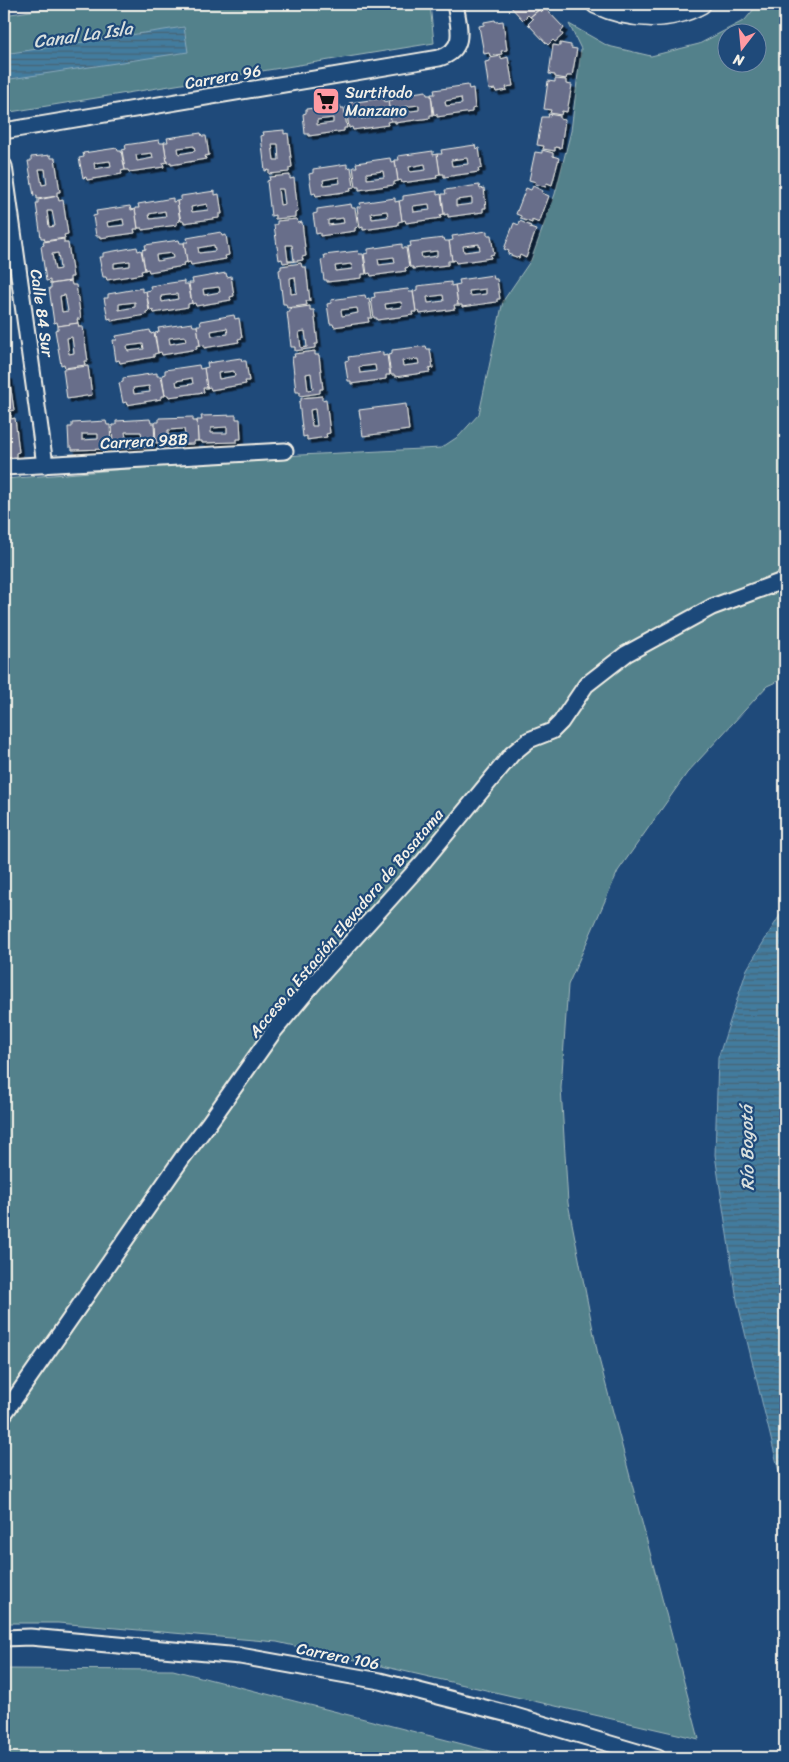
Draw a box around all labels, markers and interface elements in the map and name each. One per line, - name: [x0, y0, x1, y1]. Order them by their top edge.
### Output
- water label: Canal La Isla: [31, 12, 136, 58]
- north arrow: [716, 22, 766, 72]
- text: N: [730, 47, 748, 74]
- street label: Carrera 96: [183, 56, 263, 98]
- place label: Surtitodo Manzano: [345, 78, 413, 125]
- supermarket icon: Surtitodo Manzano: [311, 86, 341, 116]
- street label: Calle 84 Sur: [21, 267, 63, 360]
- street label: Carrera 98B: [99, 424, 189, 458]
- street label: Acceso a Estación Elevadora de Bosatama: [240, 801, 452, 1045]
- water label: Río Bogotá: [730, 1102, 764, 1191]
- street label: Carrera 106: [294, 1634, 382, 1678]

